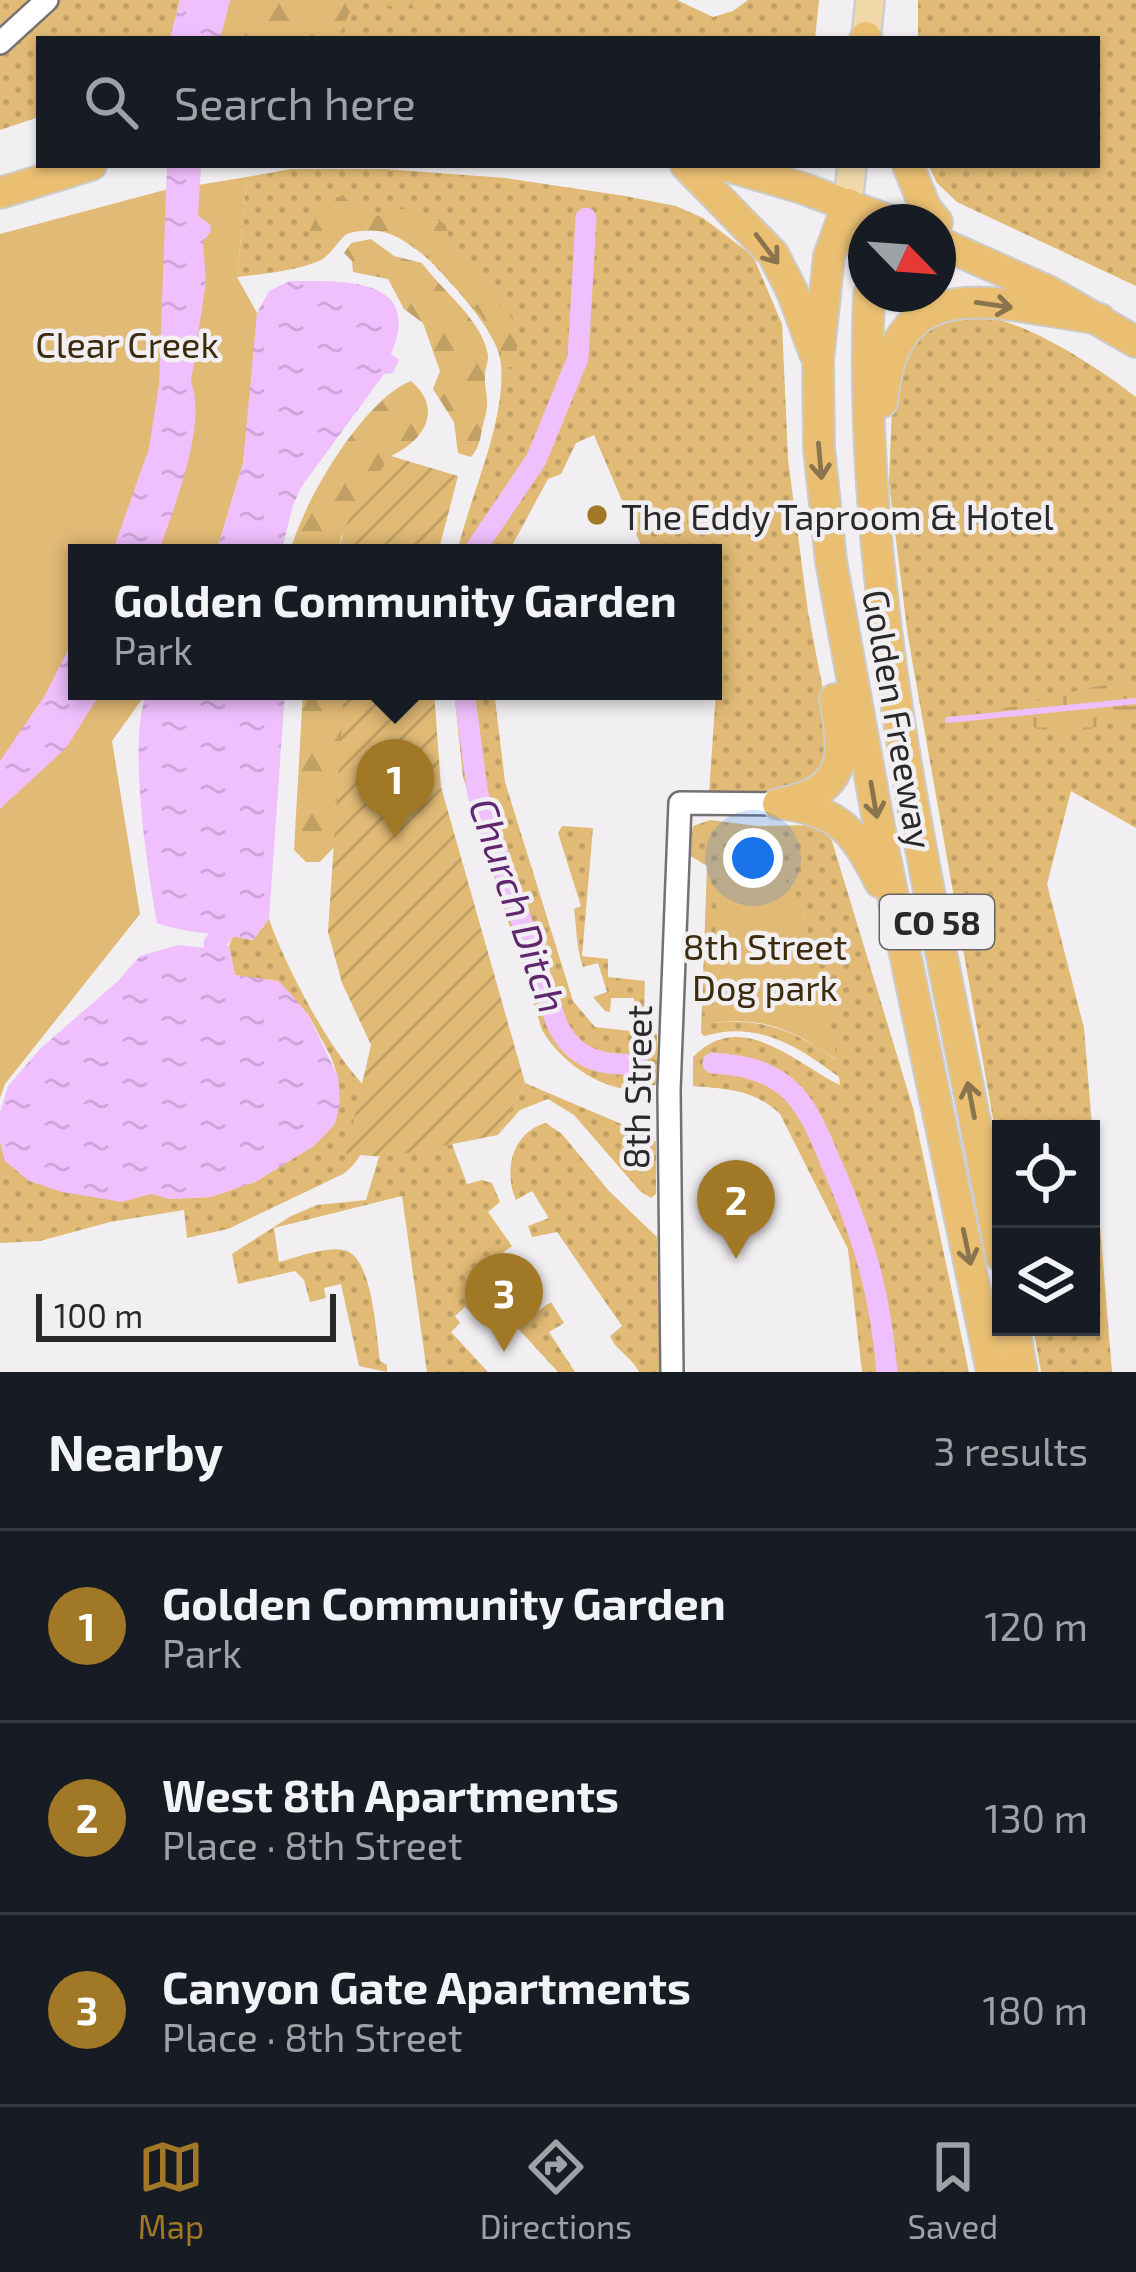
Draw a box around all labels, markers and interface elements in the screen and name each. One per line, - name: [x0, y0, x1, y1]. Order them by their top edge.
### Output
- search box: [36, 36, 1100, 168]
- icon: search: [78, 69, 144, 135]
- text: Search here: [174, 75, 416, 129]
- north arrow: [848, 204, 956, 312]
- one-way arrow: [754, 232, 780, 264]
- one-way arrow: [974, 294, 1013, 317]
- park label: Clear Creek: [35, 322, 219, 365]
- one-way arrow: [809, 441, 832, 480]
- place label: The Eddy Taproom & Hotel: [621, 494, 1054, 537]
- marker: The Eddy Taproom & Hotel: [584, 502, 610, 528]
- popup: [68, 544, 722, 700]
- text: Golden Community Garden: [113, 572, 677, 626]
- street label: Golden Freeway: [855, 586, 943, 852]
- text: Park: [113, 626, 193, 673]
- pin: 1: [356, 739, 434, 838]
- one-way arrow: [864, 780, 886, 819]
- water label: Church Ditch: [460, 792, 578, 1018]
- your location: [723, 828, 783, 888]
- road number: CO 58: [880, 895, 994, 949]
- park label: 8th Street Dog park: [683, 924, 847, 1008]
- street label: 8th Street: [613, 1004, 659, 1170]
- one-way arrow: [959, 1082, 981, 1121]
- map controls: [992, 1120, 1100, 1336]
- button: locate: [992, 1120, 1100, 1228]
- pin: 2: [697, 1160, 775, 1259]
- one-way arrow: [957, 1228, 980, 1266]
- button: layers: [992, 1228, 1100, 1336]
- pin: 3: [465, 1253, 543, 1352]
- scale bar: [36, 1288, 336, 1341]
- text: 100 m: [54, 1295, 143, 1335]
- text: Nearby: [48, 1420, 223, 1481]
- text: 3 results: [934, 1427, 1088, 1474]
- text: Golden Community Garden: [162, 1575, 726, 1629]
- text: 1: [79, 1602, 95, 1649]
- text: 120 m: [984, 1602, 1088, 1649]
- text: Park: [162, 1629, 242, 1676]
- text: West 8th Apartments: [162, 1767, 619, 1821]
- text: 2: [76, 1794, 98, 1841]
- text: 130 m: [984, 1794, 1088, 1841]
- text: Place · 8th Street: [162, 1821, 463, 1868]
- text: Canyon Gate Apartments: [162, 1959, 691, 2013]
- text: 3: [76, 1986, 98, 2033]
- text: 180 m: [982, 1986, 1088, 2033]
- text: Place · 8th Street: [162, 2013, 463, 2060]
- tab: Map: [138, 2134, 204, 2246]
- tab: Directions: [480, 2134, 632, 2246]
- tab: Saved: [908, 2134, 998, 2246]

